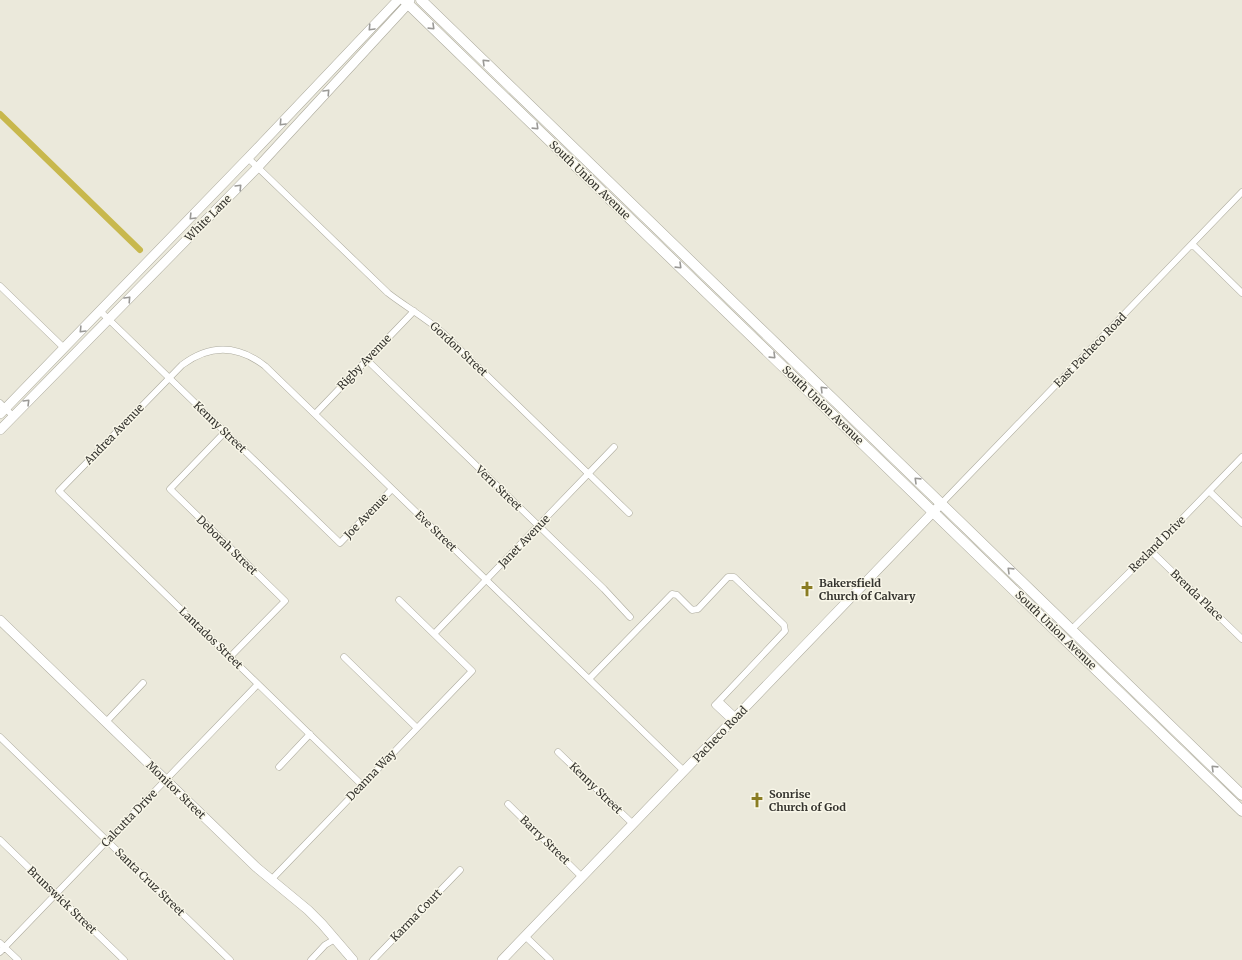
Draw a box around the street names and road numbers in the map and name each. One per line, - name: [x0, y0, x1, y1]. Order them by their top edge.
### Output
- street label: South Union Avenue: [546, 138, 634, 223]
- street label: White Lane: [181, 192, 234, 245]
- street label: East Pacheco Road: [1051, 310, 1129, 390]
- street label: Gordon Street: [427, 319, 491, 380]
- street label: Rigby Avenue: [334, 331, 394, 393]
- street label: South Union Avenue: [779, 363, 867, 448]
- street label: Kenny Street: [191, 398, 250, 456]
- street label: Andrea Avenue: [81, 400, 147, 468]
- street label: Vern Street: [472, 462, 526, 514]
- street label: Joe Avenue: [340, 490, 391, 542]
- street label: Eve Street: [412, 508, 460, 555]
- street label: Janet Avenue: [495, 511, 553, 571]
- street label: Deborah Street: [194, 512, 261, 578]
- street label: Rexland Drive: [1126, 513, 1188, 575]
- street label: Brenda Place: [1168, 566, 1226, 624]
- street label: South Union Avenue: [1012, 588, 1100, 673]
- street label: Lantados Street: [176, 604, 246, 672]
- street label: Pacheco Road: [690, 703, 751, 765]
- street label: Deanna Way: [343, 746, 399, 804]
- street label: Monitor Street: [143, 758, 209, 822]
- street label: Kenny Street: [567, 759, 626, 817]
- street label: Calcutta Drive: [98, 786, 160, 850]
- street label: Barry Street: [517, 813, 573, 868]
- street label: Santa Cruz Street: [112, 845, 188, 919]
- street label: Brunswick Street: [24, 863, 100, 937]
- street label: Karma Court: [387, 885, 445, 944]

